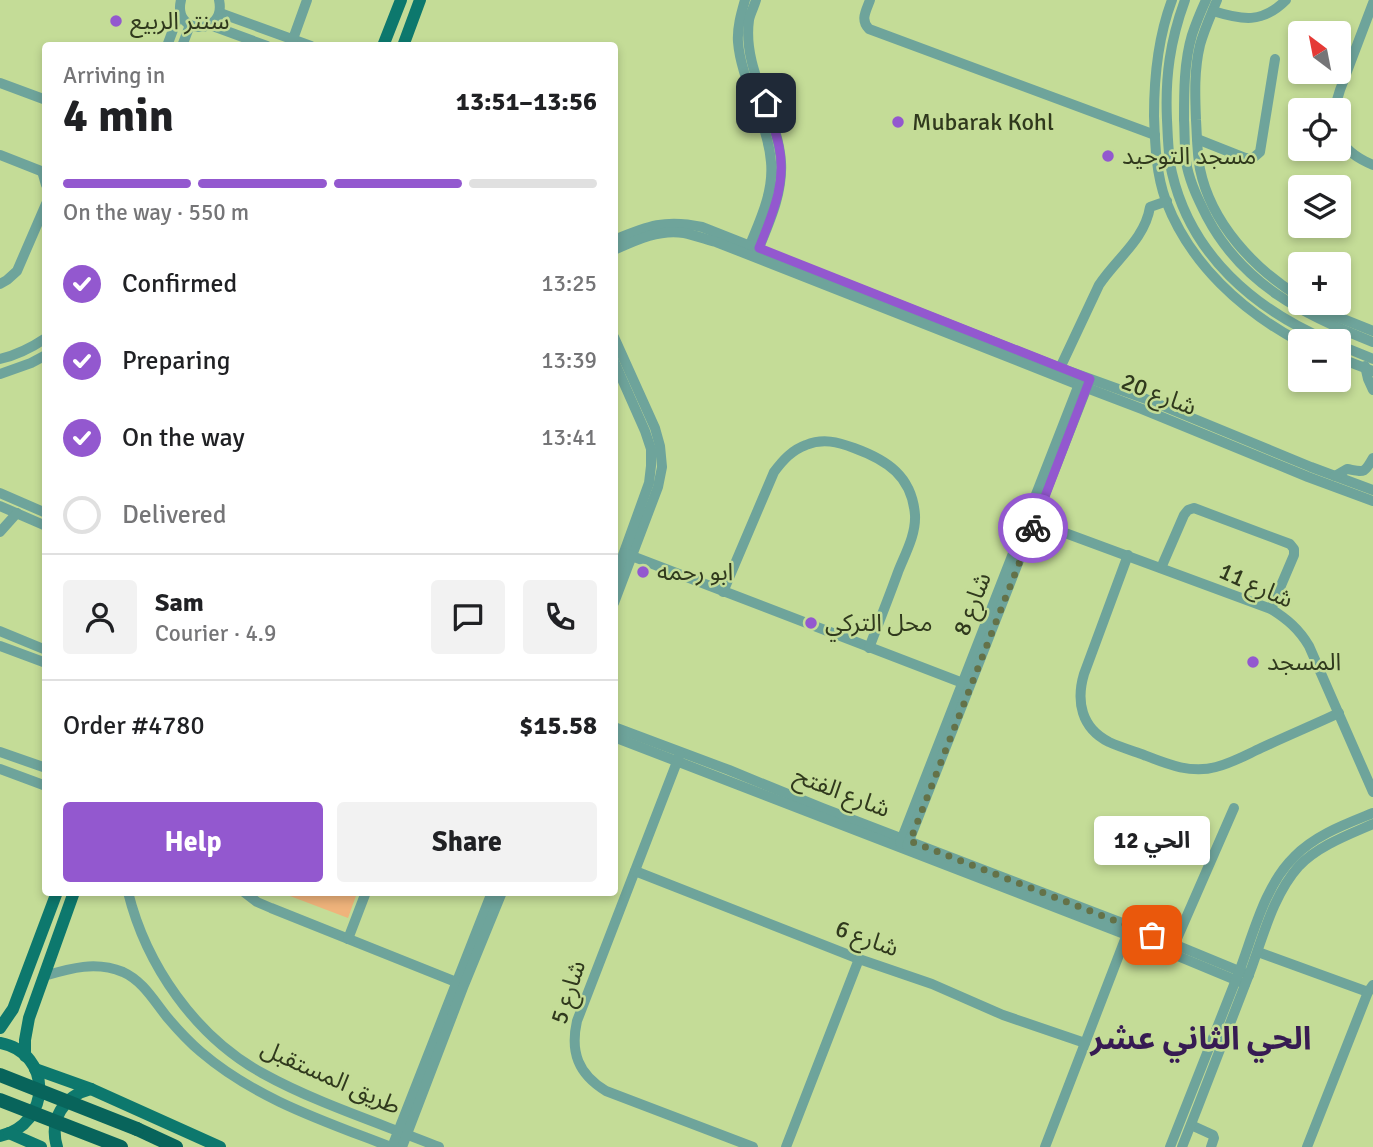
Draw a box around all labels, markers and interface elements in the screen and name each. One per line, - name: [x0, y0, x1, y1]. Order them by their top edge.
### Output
- place label: سنتر الربيع: [130, 6, 230, 38]
- marker: سنتر الربيع: [108, 13, 124, 29]
- north arrow: [1288, 21, 1351, 84]
- map controls: [1288, 21, 1351, 392]
- text: Arriving in: [63, 61, 165, 90]
- pin: [736, 73, 796, 133]
- icon: home: [747, 84, 785, 122]
- text: 13:51–13:56: [456, 86, 597, 118]
- text: 4 min: [63, 88, 174, 144]
- button: locate: [1288, 98, 1351, 161]
- place label: Mubarak Kohl: [912, 107, 1054, 137]
- marker: Mubarak Kohl: [890, 114, 906, 130]
- place label: مسجد التوحيد: [1122, 141, 1256, 171]
- marker: مسجد التوحيد: [1100, 148, 1116, 164]
- button: layers: [1288, 175, 1351, 238]
- text: On the way · 550 m: [63, 198, 249, 227]
- button: +: [1288, 252, 1351, 315]
- icon: check: [63, 265, 101, 303]
- text: Confirmed: [122, 268, 237, 300]
- text: 13:25: [541, 269, 597, 298]
- button: −: [1288, 329, 1351, 392]
- icon: check: [63, 342, 101, 380]
- text: Preparing: [122, 345, 230, 377]
- text: 13:39: [541, 346, 597, 375]
- street label: شارع 20: [1117, 366, 1201, 424]
- icon: check: [63, 419, 101, 457]
- text: On the way: [122, 422, 245, 454]
- text: 13:41: [541, 423, 597, 452]
- courier: [998, 493, 1068, 563]
- text: Delivered: [122, 499, 227, 531]
- icon: bike: [1014, 509, 1052, 547]
- street label: شارع 11: [1213, 555, 1298, 616]
- place label: ابو رحمه: [657, 557, 733, 587]
- marker: ابو رحمه: [635, 564, 651, 580]
- street label: شارع 8: [946, 568, 1000, 640]
- button: person: [63, 580, 137, 654]
- button: chat: [431, 580, 505, 654]
- button: phone: [523, 580, 597, 654]
- text: Sam: [155, 587, 204, 619]
- place label: محل التركي: [825, 608, 933, 642]
- marker: محل التركي: [803, 615, 819, 631]
- text: Courier · 4.9: [155, 619, 276, 648]
- place label: المسجد: [1267, 647, 1341, 677]
- marker: المسجد: [1245, 654, 1261, 670]
- text: Order #4780: [63, 710, 204, 742]
- text: $15.58: [519, 710, 597, 742]
- street label: شارع الفتح: [789, 760, 894, 826]
- button: Help: [63, 802, 323, 882]
- button: Share: [337, 802, 597, 882]
- callout: الحي 12: [1094, 816, 1210, 865]
- text: الحي 12: [1114, 826, 1190, 855]
- pin: [1122, 905, 1182, 965]
- street label: شارع 6: [831, 913, 903, 965]
- icon: bag: [1133, 916, 1171, 954]
- street label: شارع 5: [544, 956, 594, 1028]
- district label: الحي الثاني عشر: [1089, 1019, 1311, 1063]
- street label: طريق المستقبل: [257, 1033, 405, 1121]

